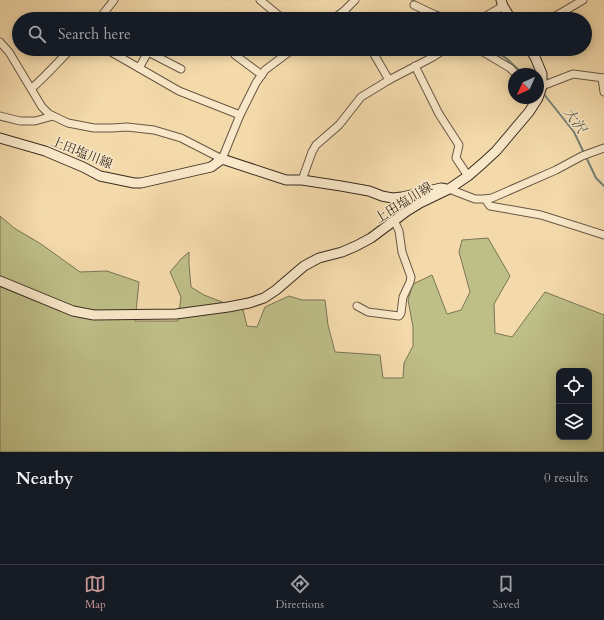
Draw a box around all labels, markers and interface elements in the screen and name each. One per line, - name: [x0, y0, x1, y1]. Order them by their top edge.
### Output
- search box: [12, 12, 592, 56]
- icon: search: [26, 23, 48, 45]
- text: Search here: [58, 24, 131, 44]
- north arrow: [508, 68, 544, 104]
- water label: 大沢: [559, 103, 592, 139]
- street label: 上田塩川線: [48, 132, 115, 173]
- street label: 上田塩川線: [371, 178, 436, 228]
- map controls: [556, 368, 592, 440]
- button: locate: [556, 368, 592, 404]
- button: layers: [556, 404, 592, 440]
- text: Nearby: [16, 467, 73, 490]
- text: 0 results: [544, 469, 588, 487]
- tab: Map: [84, 573, 106, 612]
- tab: Directions: [275, 573, 324, 612]
- tab: Saved: [493, 573, 520, 612]

